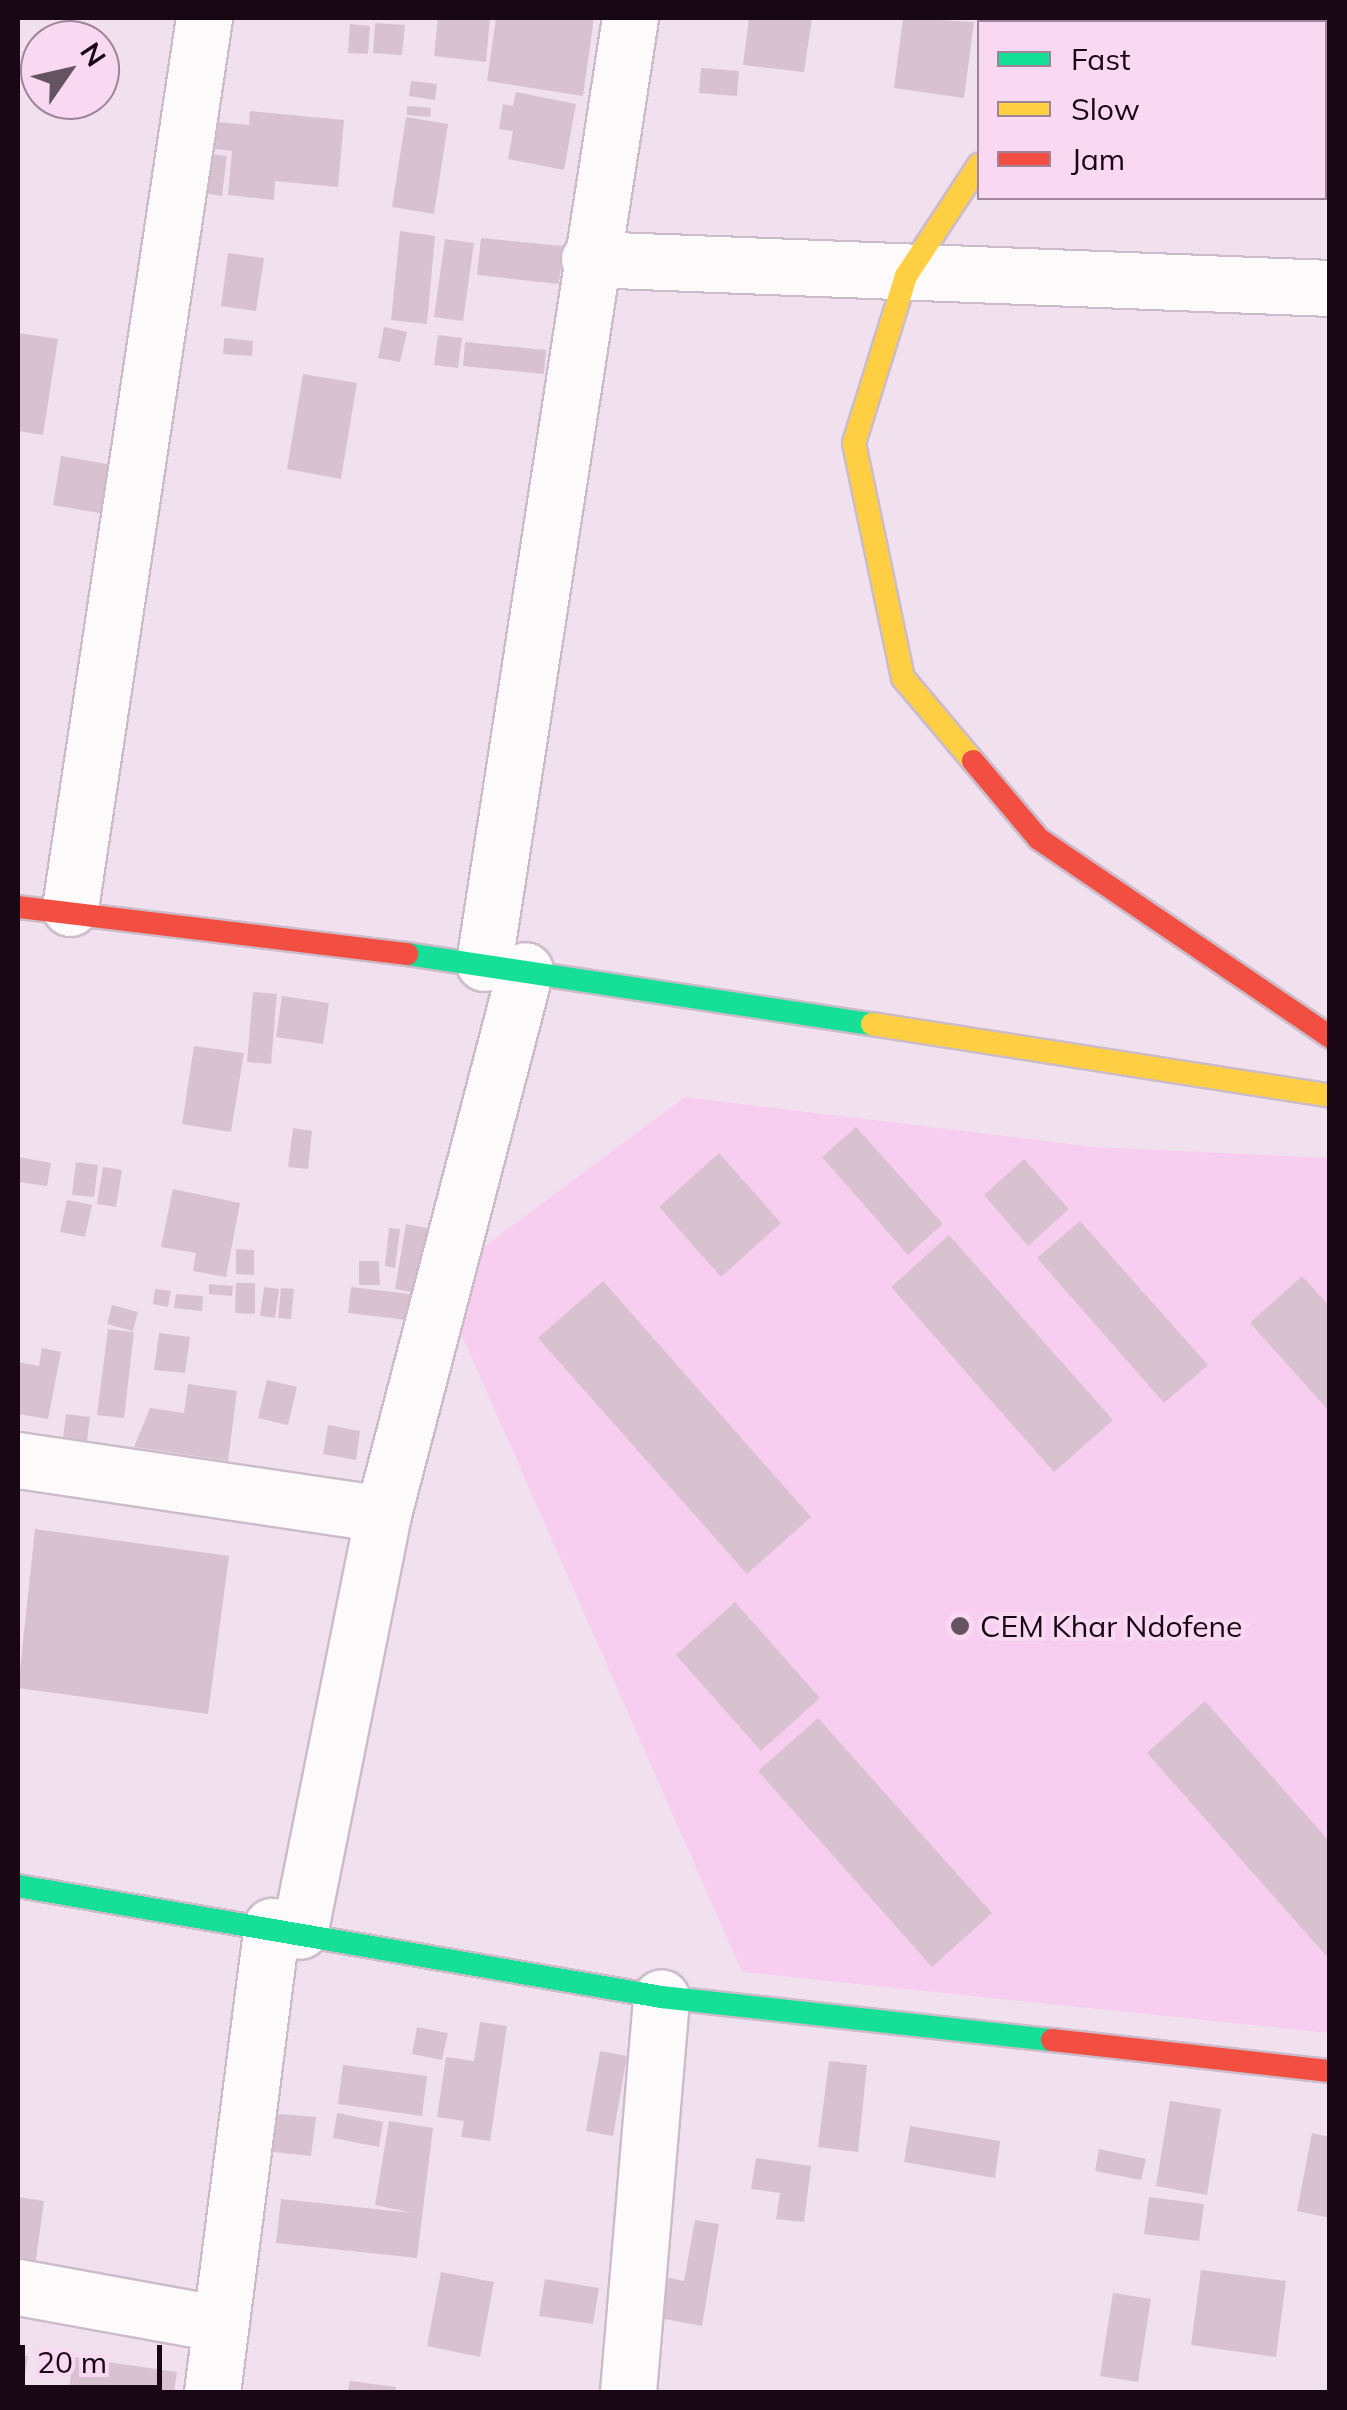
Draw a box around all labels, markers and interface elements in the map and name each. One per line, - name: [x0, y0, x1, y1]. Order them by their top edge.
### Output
- north arrow: [20, 20, 120, 120]
- legend: [977, 20, 1327, 200]
- text: N: [73, 36, 114, 73]
- text: Fast: [1071, 40, 1131, 78]
- text: Slow: [1071, 90, 1140, 128]
- text: Jam: [1071, 140, 1125, 178]
- place label: CEM Khar Ndofene: [980, 1608, 1242, 1644]
- marker: CEM Khar Ndofene: [949, 1615, 971, 1637]
- scale bar: [25, 2325, 168, 2387]
- text: 20 m: [37, 2343, 107, 2381]

